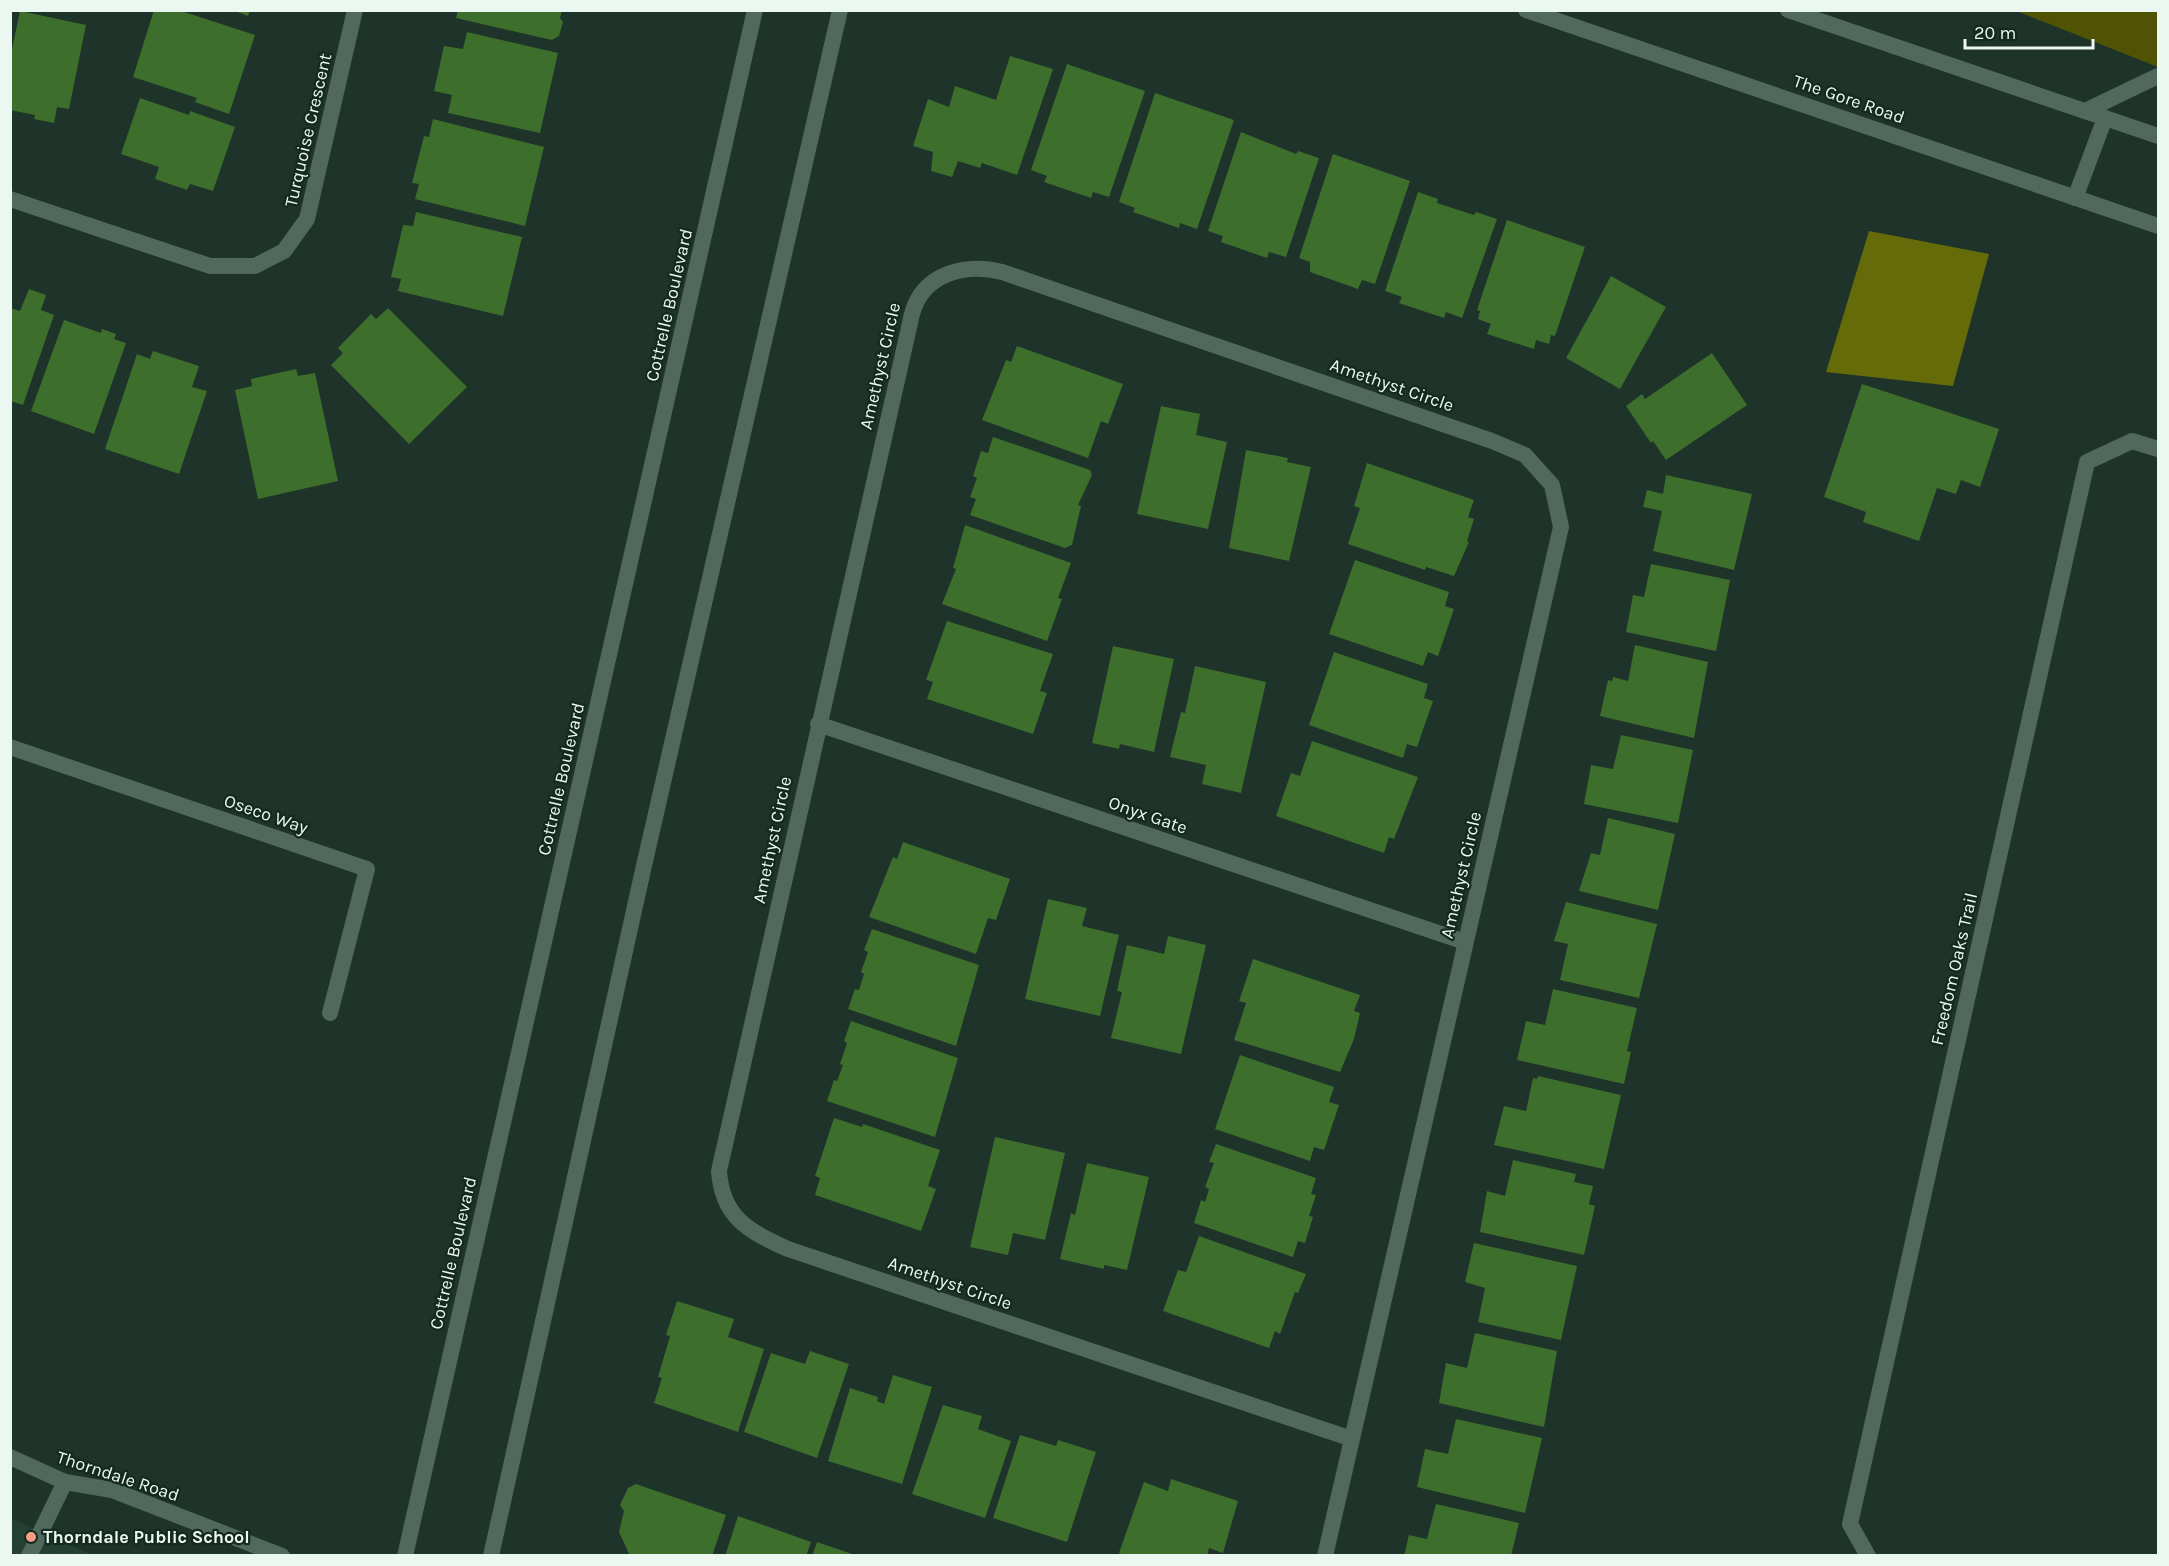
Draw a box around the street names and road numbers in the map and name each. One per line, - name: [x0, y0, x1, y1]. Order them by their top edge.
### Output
- street label: Turquoise Crescent: [280, 51, 336, 209]
- street label: The Gore Road: [1790, 70, 1908, 128]
- street label: Cottrelle Boulevard: [641, 226, 697, 384]
- street label: Amethyst Circle: [855, 300, 905, 432]
- street label: Amethyst Circle: [1327, 354, 1457, 416]
- street label: Cottrelle Boulevard: [533, 700, 589, 858]
- street label: Amethyst Circle: [748, 774, 796, 906]
- street label: Oseco Way: [221, 789, 312, 839]
- street label: Onyx Gate: [1106, 791, 1190, 839]
- street label: Amethyst Circle: [1436, 809, 1486, 941]
- street label: Freedom Oaks Trail: [1926, 891, 1982, 1047]
- street label: Cottrelle Boulevard: [425, 1174, 481, 1332]
- street label: Amethyst Circle: [885, 1252, 1015, 1314]
- street label: Thorndale Road: [54, 1446, 182, 1506]

